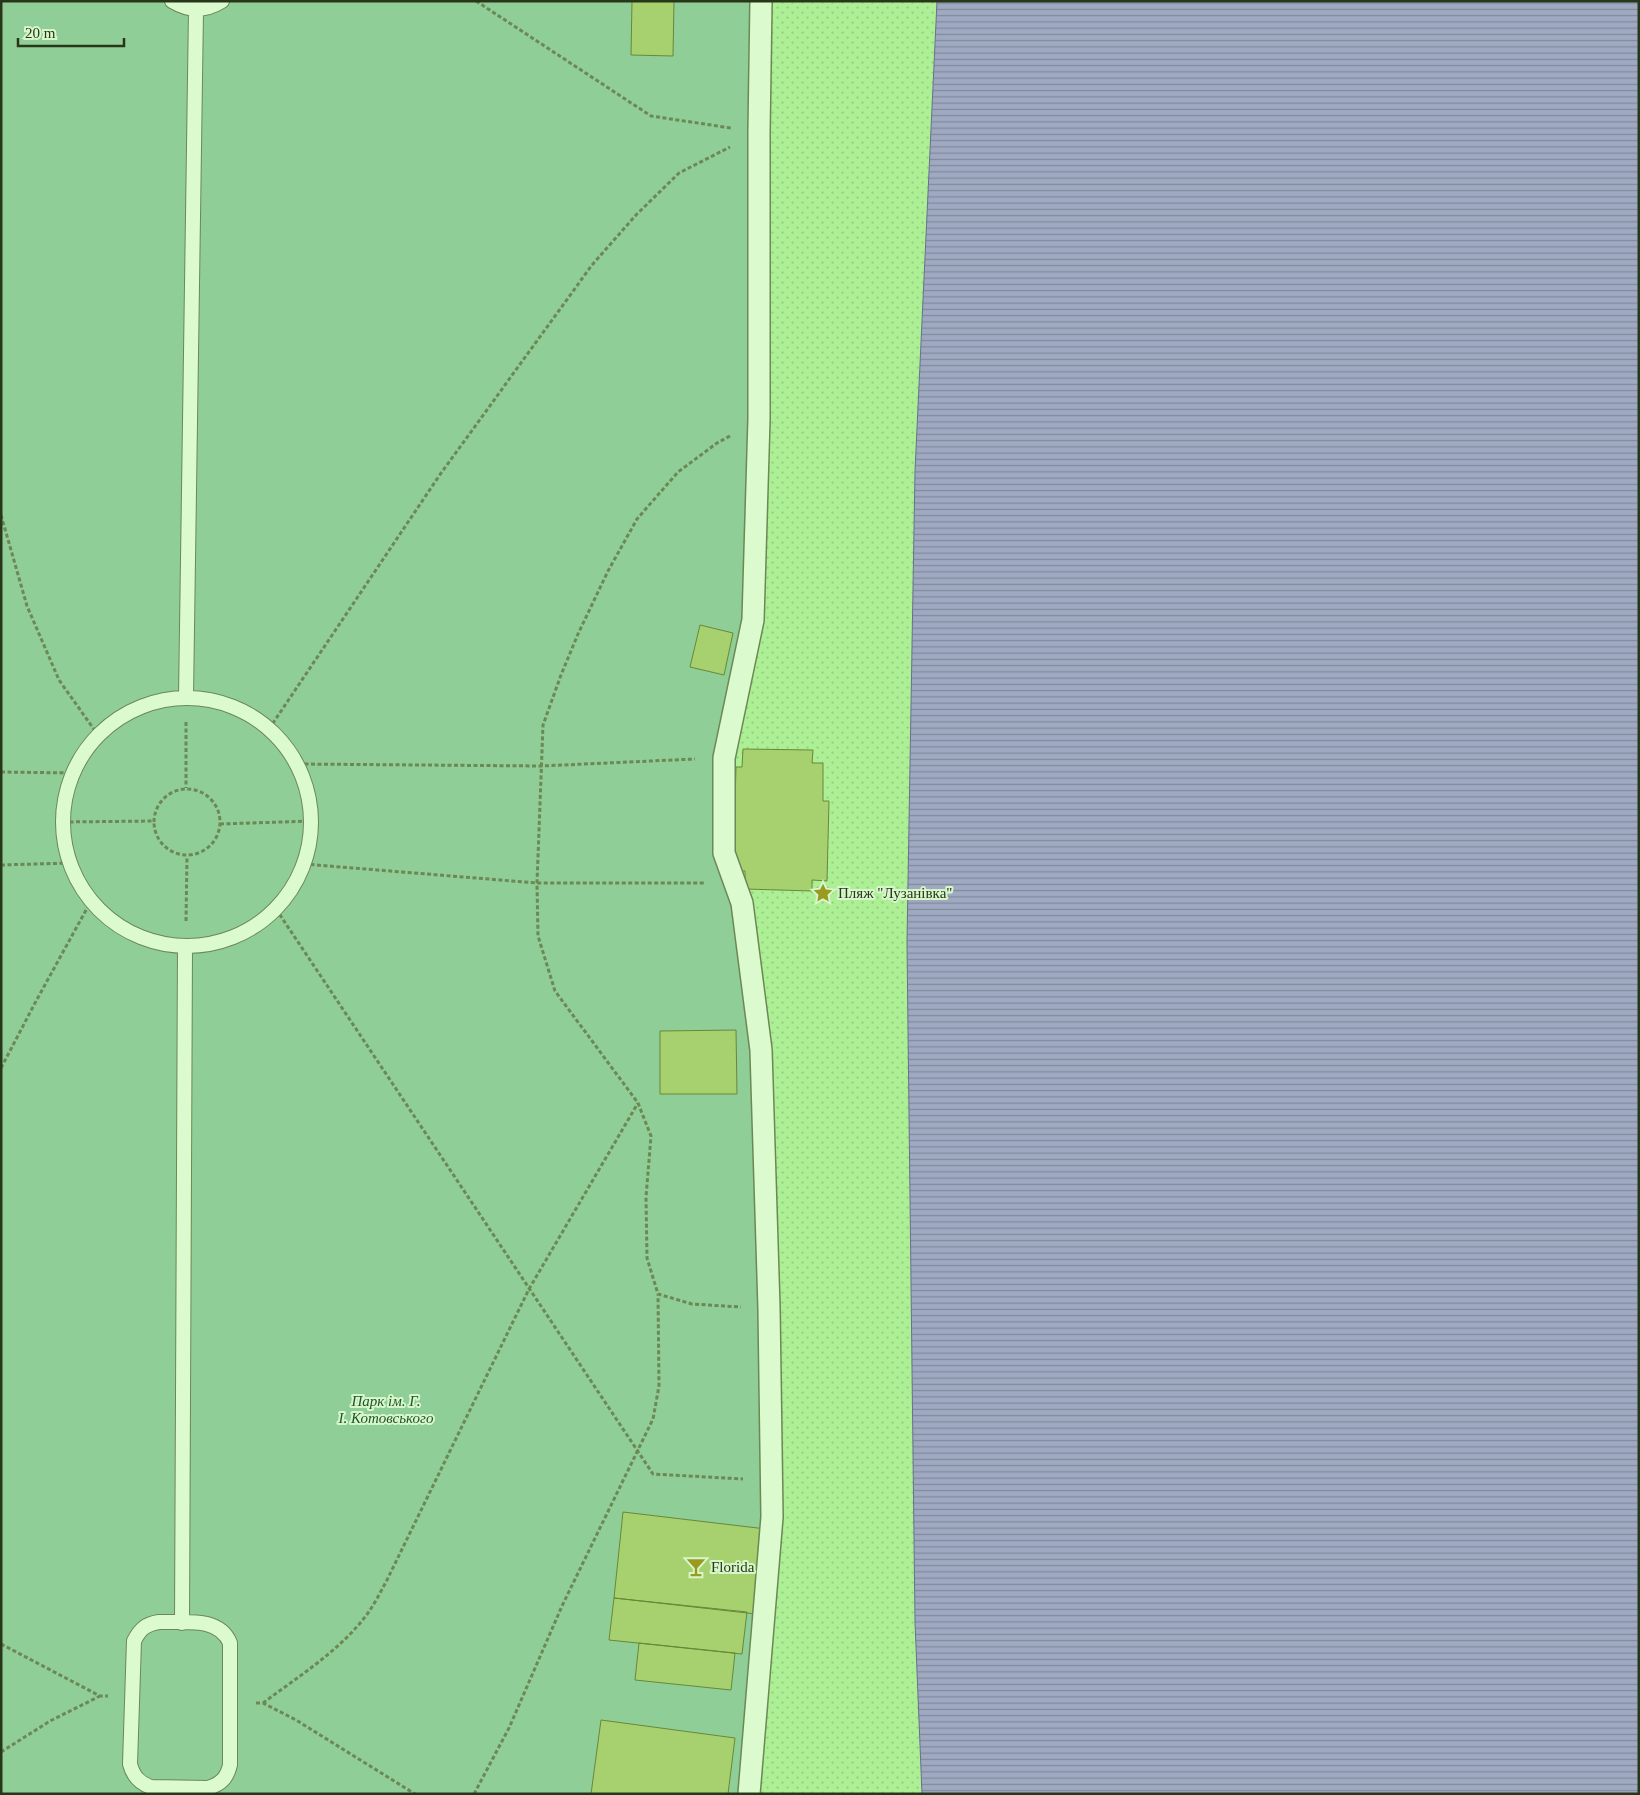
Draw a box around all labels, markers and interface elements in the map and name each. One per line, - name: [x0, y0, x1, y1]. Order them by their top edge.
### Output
- scale bar: [18, 15, 124, 47]
- text: 20 m: [25, 25, 56, 41]
- place icon: Пляж "Лузанівка": [812, 882, 834, 904]
- place label: Пляж "Лузанівка": [838, 885, 952, 901]
- park label: Парк ім. Г. І. Котовського: [338, 1393, 434, 1426]
- bar icon: Florida: [685, 1556, 707, 1578]
- place label: Florida: [711, 1559, 755, 1575]

